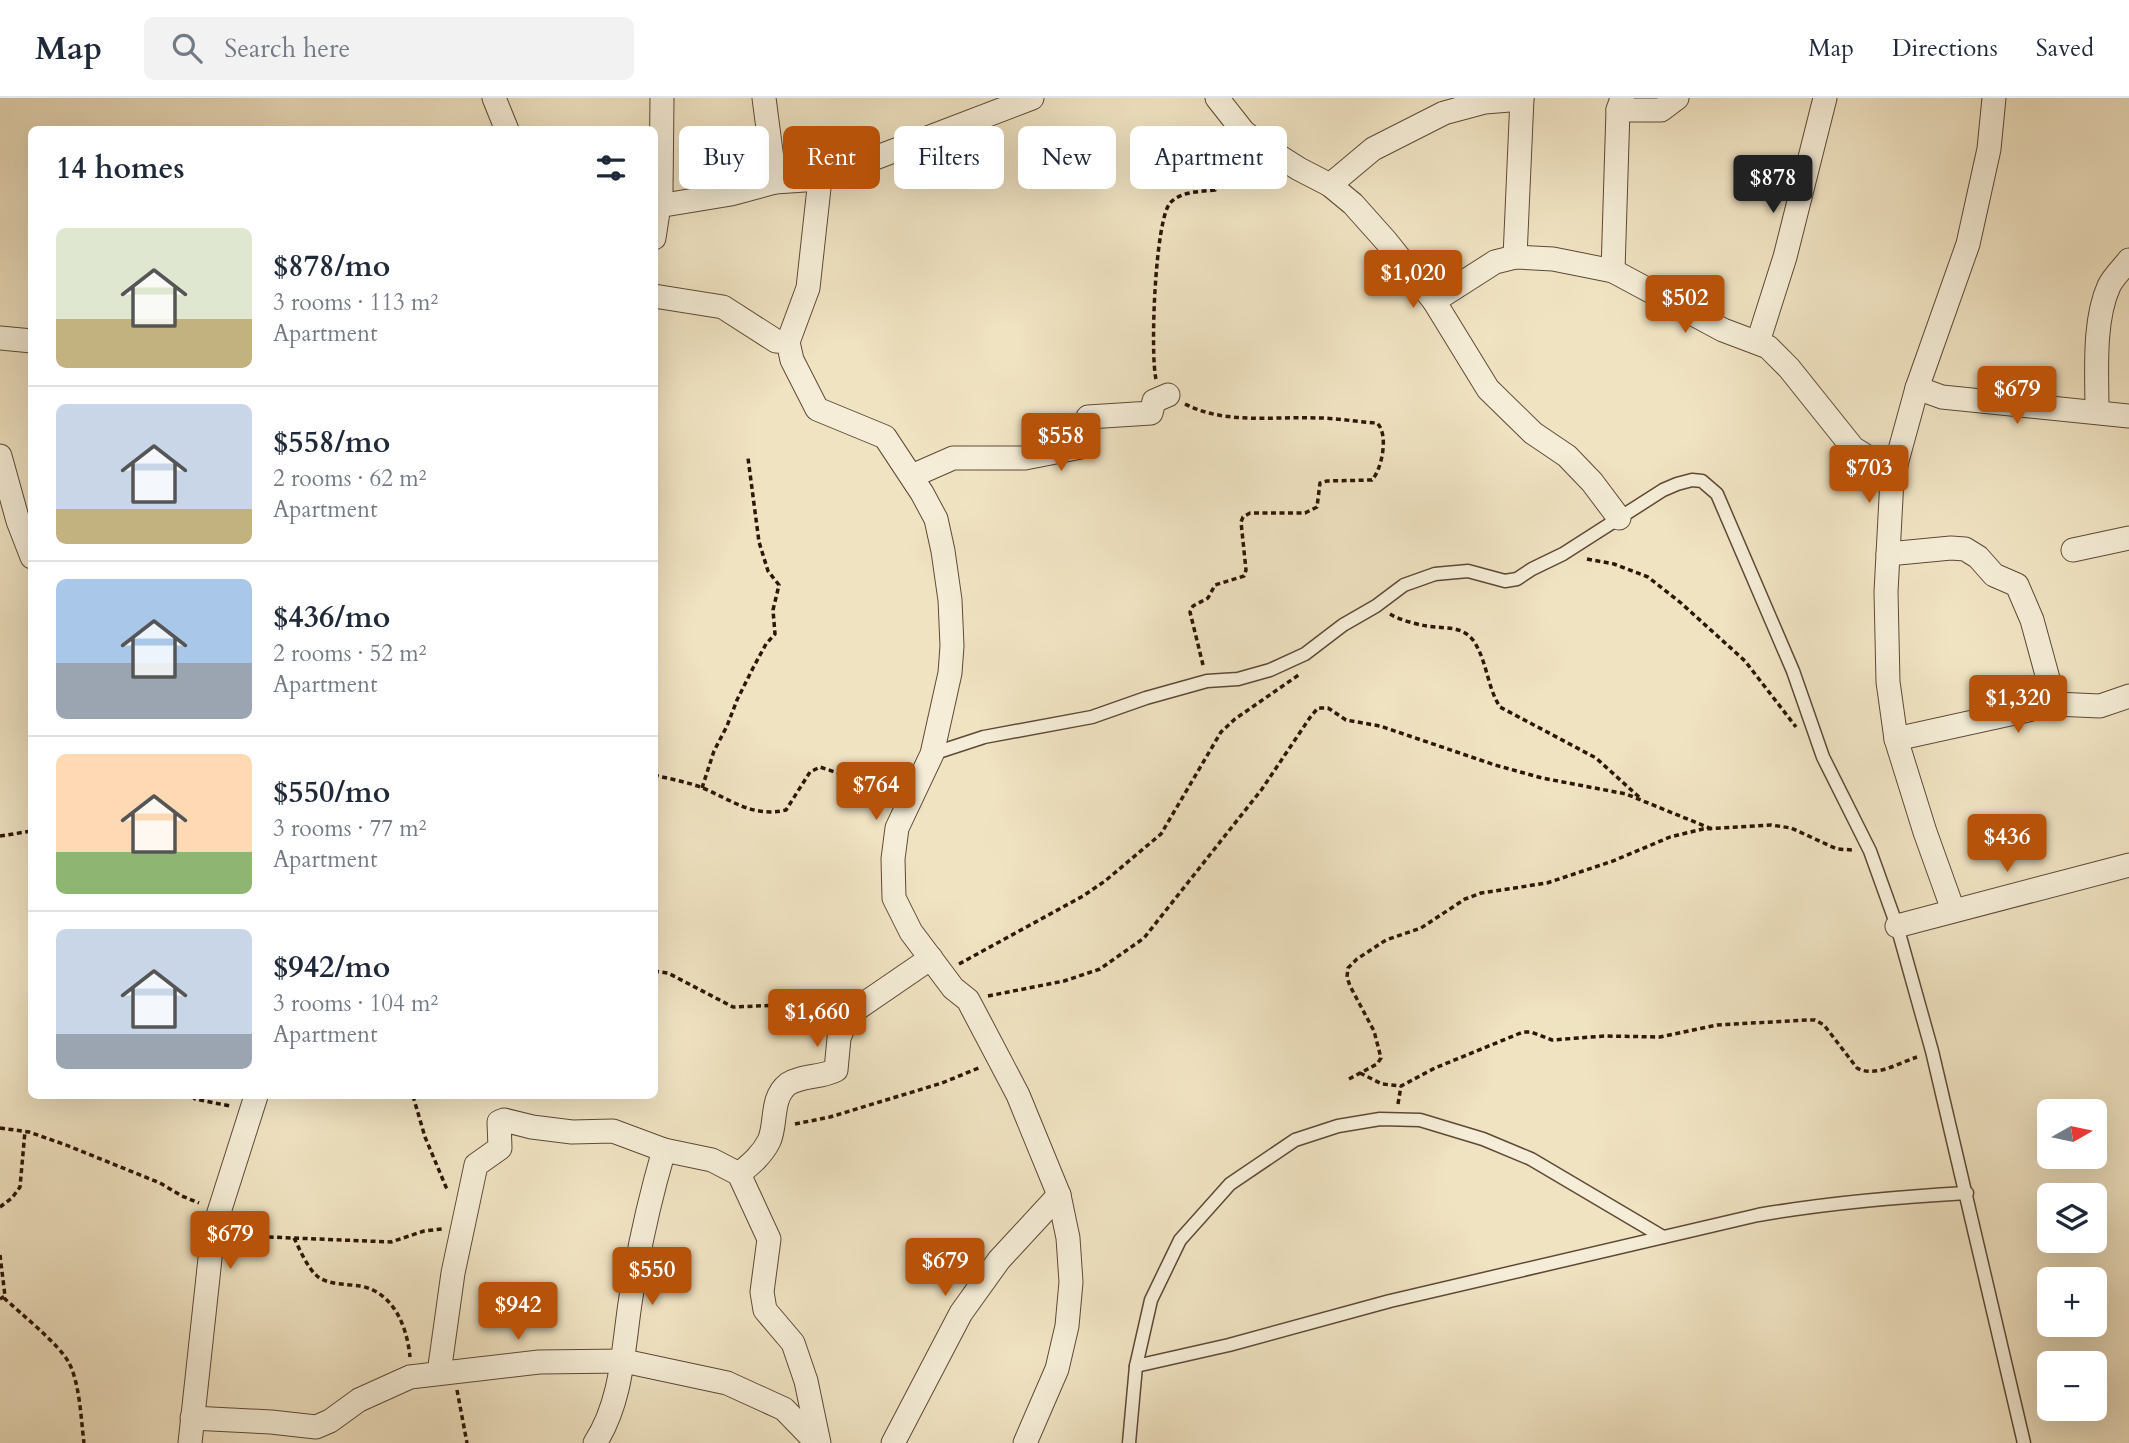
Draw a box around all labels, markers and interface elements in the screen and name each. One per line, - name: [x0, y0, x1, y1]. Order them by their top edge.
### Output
- search box: [144, 17, 634, 80]
- text: Map: [35, 26, 102, 71]
- icon: search: [168, 29, 206, 67]
- text: Search here: [224, 31, 350, 66]
- text: Map: [1808, 32, 1854, 65]
- text: Directions: [1892, 32, 1998, 65]
- text: Saved: [2036, 32, 2094, 65]
- chip: Buy: [679, 126, 769, 189]
- chip: Rent: [783, 126, 880, 189]
- chip: Filters: [894, 126, 1004, 189]
- chip: New: [1018, 126, 1116, 189]
- chip: Apartment: [1130, 126, 1287, 189]
- text: 14 homes: [56, 148, 185, 189]
- icon: filters: [592, 149, 630, 187]
- pin: $878: [1732, 156, 1814, 215]
- text: $878: [1749, 162, 1797, 193]
- text: $878/mo: [273, 246, 390, 287]
- pin: $1,020: [1356, 250, 1470, 310]
- icon: home: [112, 256, 196, 340]
- text: $1,020: [1380, 257, 1446, 288]
- pin: $502: [1644, 275, 1726, 335]
- text: $502: [1661, 282, 1709, 313]
- text: 3 rooms · 113 m²: [273, 287, 438, 318]
- text: Apartment: [273, 318, 377, 349]
- pin: $679: [1976, 366, 2058, 426]
- text: $679: [1993, 373, 2041, 404]
- pin: $558: [1020, 414, 1102, 473]
- text: $558: [1037, 420, 1085, 451]
- text: $558/mo: [273, 422, 390, 463]
- icon: home: [112, 432, 196, 516]
- pin: $703: [1828, 446, 1910, 505]
- text: $703: [1845, 452, 1893, 483]
- text: 2 rooms · 62 m²: [273, 463, 426, 494]
- text: Apartment: [273, 494, 377, 525]
- text: $436/mo: [273, 597, 390, 638]
- icon: home: [112, 607, 196, 691]
- text: 2 rooms · 52 m²: [273, 638, 426, 669]
- text: Apartment: [273, 669, 377, 700]
- pin: $1,320: [1961, 676, 2075, 735]
- text: $1,320: [1985, 682, 2051, 713]
- pin: $764: [835, 762, 917, 822]
- text: $764: [852, 769, 900, 800]
- text: $550/mo: [273, 772, 390, 813]
- icon: home: [112, 782, 196, 866]
- text: 3 rooms · 77 m²: [273, 813, 426, 844]
- pin: $436: [1966, 814, 2048, 874]
- text: $436: [1983, 821, 2031, 852]
- text: Apartment: [273, 844, 377, 875]
- text: $942/mo: [273, 947, 390, 988]
- icon: home: [112, 957, 196, 1041]
- text: 3 rooms · 104 m²: [273, 988, 438, 1019]
- pin: $1,660: [760, 990, 874, 1049]
- text: $1,660: [784, 996, 850, 1027]
- text: Apartment: [273, 1019, 377, 1050]
- north arrow: [2037, 1099, 2107, 1169]
- map controls: [2037, 1099, 2107, 1421]
- button: layers: [2037, 1183, 2107, 1253]
- pin: $679: [189, 1212, 271, 1271]
- text: $679: [206, 1218, 254, 1249]
- pin: $679: [904, 1238, 986, 1298]
- text: $679: [921, 1245, 969, 1276]
- pin: $550: [611, 1248, 693, 1307]
- text: $550: [628, 1254, 676, 1285]
- button: +: [2037, 1267, 2107, 1337]
- pin: $942: [477, 1282, 559, 1342]
- text: $942: [494, 1289, 542, 1320]
- button: −: [2037, 1351, 2107, 1421]

